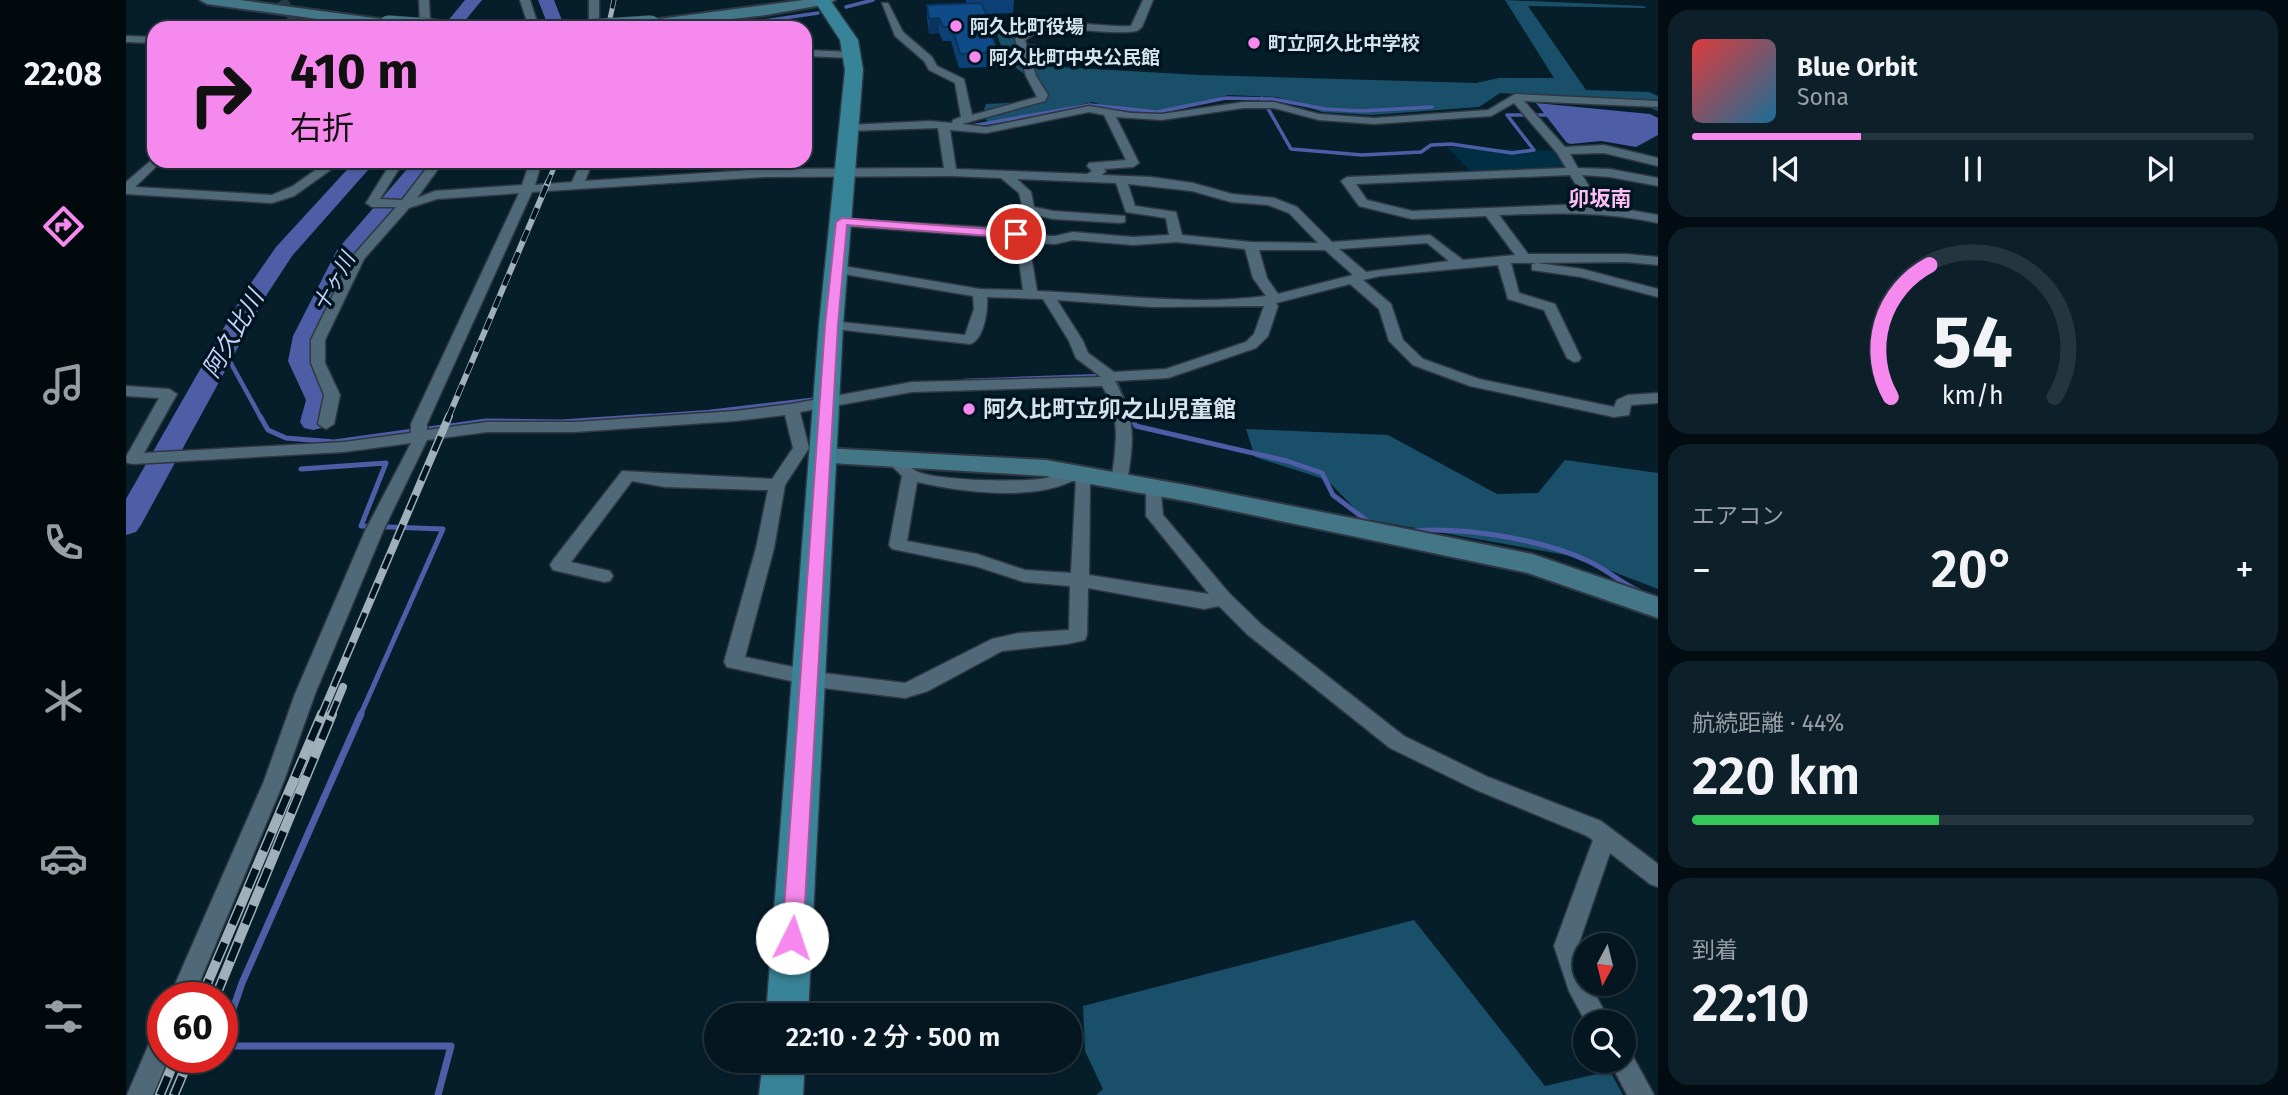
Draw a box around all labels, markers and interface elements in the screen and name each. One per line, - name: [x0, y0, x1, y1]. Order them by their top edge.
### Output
- place label: 阿久比町役場: [970, 15, 1084, 38]
- marker: 阿久比町役場: [948, 18, 964, 34]
- place label: 町立阿久比中学校: [1268, 32, 1420, 55]
- marker: 町立阿久比中学校: [1246, 35, 1262, 51]
- text: 410 m: [290, 42, 419, 101]
- place label: 阿久比町中央公民館: [989, 46, 1160, 69]
- icon: right: [175, 49, 266, 140]
- marker: 阿久比町中央公民館: [967, 49, 983, 65]
- text: Blue Orbit: [1797, 52, 1917, 83]
- text: 22:08: [24, 55, 102, 93]
- text: Sona: [1797, 83, 1849, 111]
- text: 右折: [290, 109, 354, 147]
- icon: previous: [1767, 150, 1805, 188]
- icon: pause: [1954, 150, 1992, 188]
- icon: next: [2141, 150, 2179, 188]
- district label: 卯坂南: [1569, 186, 1632, 212]
- icon: directions: [39, 202, 88, 251]
- pin: [986, 204, 1046, 264]
- icon: arrive: [997, 215, 1035, 253]
- water label: 十ヶ川: [307, 246, 362, 316]
- water label: 阿久比川: [197, 283, 271, 383]
- text: 54: [1933, 299, 2013, 386]
- icon: music: [39, 360, 88, 409]
- text: km/h: [1942, 380, 2004, 410]
- place label: 阿久比町立卯之山児童館: [983, 395, 1236, 423]
- marker: 阿久比町立卯之山児童館: [961, 401, 977, 417]
- text: エアコン: [1692, 502, 1784, 530]
- icon: phone: [39, 518, 88, 567]
- text: 20°: [1931, 538, 2015, 601]
- text: −: [1692, 547, 1711, 593]
- text: +: [2235, 547, 2254, 593]
- icon: climate: [39, 676, 88, 725]
- text: 航続距離 · 44%: [1692, 709, 1844, 737]
- text: 220 km: [1692, 745, 1860, 808]
- icon: car: [39, 834, 88, 883]
- position arrow: [755, 901, 829, 975]
- north arrow: [1573, 933, 1636, 996]
- map controls: [1573, 933, 1636, 1073]
- text: 到着: [1692, 936, 1738, 964]
- text: 22:10: [1692, 972, 1810, 1035]
- speed limit sign: 60: [147, 982, 238, 1073]
- icon: filters: [39, 992, 88, 1041]
- button: search: [1573, 1010, 1636, 1073]
- text: 22:10 · 2 分 · 500 m: [786, 1022, 1000, 1053]

